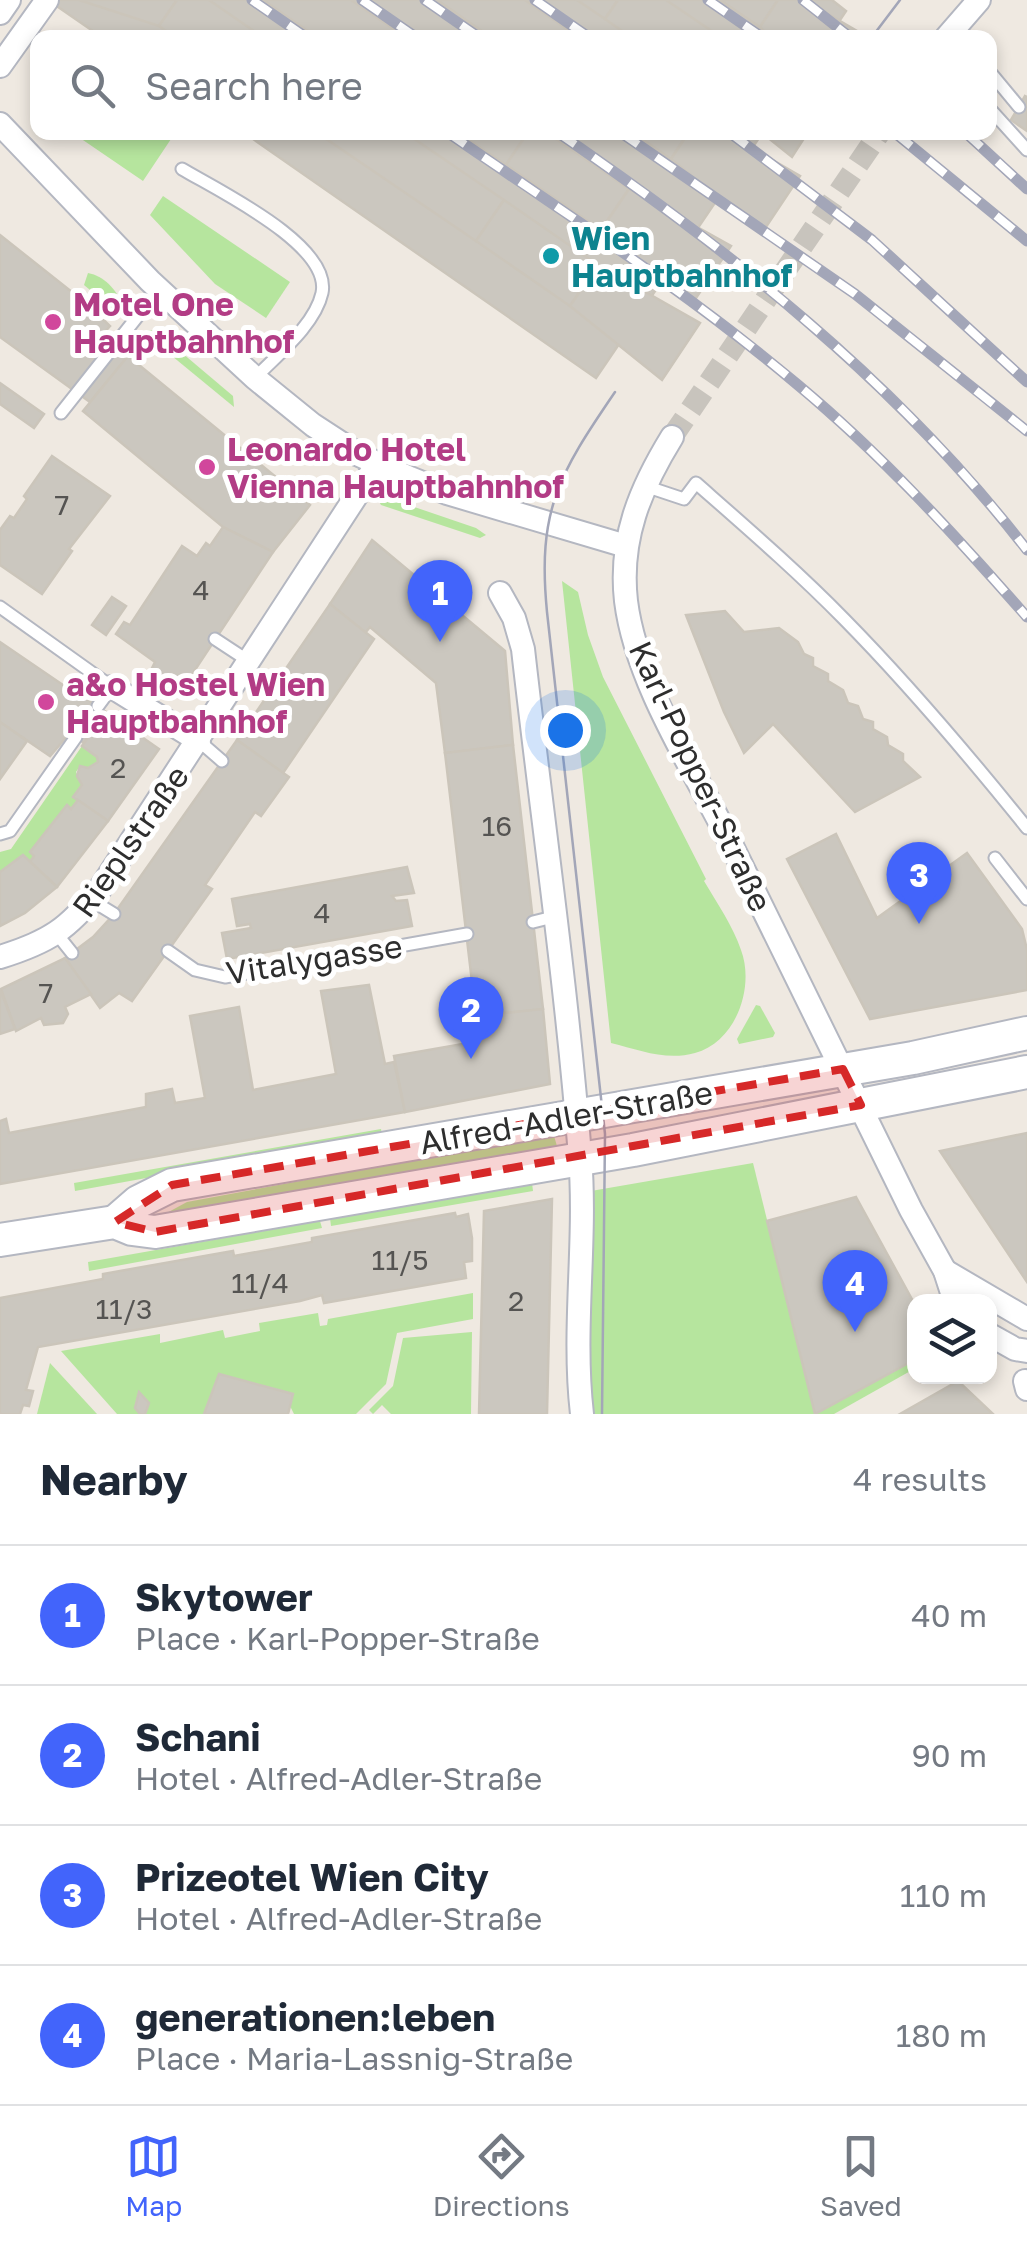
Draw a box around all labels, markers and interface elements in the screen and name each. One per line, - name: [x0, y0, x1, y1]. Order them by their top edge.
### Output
- search box: [30, 30, 997, 140]
- icon: search: [65, 58, 120, 113]
- text: Search here: [145, 63, 363, 108]
- place label: Wien Hauptbahnhof: [571, 219, 793, 294]
- marker: Wien Hauptbahnhof: [540, 245, 562, 267]
- place label: Motel One Hauptbahnhof: [73, 285, 295, 360]
- marker: Motel One Hauptbahnhof: [42, 311, 64, 333]
- place label: Leonardo Hotel Vienna Hauptbahnhof: [227, 430, 564, 505]
- marker: Leonardo Hotel Vienna Hauptbahnhof: [196, 456, 218, 478]
- house number: 7: [55, 488, 69, 521]
- pin: 1: [408, 560, 472, 642]
- house number: 4: [192, 573, 210, 606]
- street label: Karl-Popper-Straße: [622, 635, 780, 917]
- place label: a&o Hostel Wien Hauptbahnhof: [66, 665, 325, 740]
- marker: a&o Hostel Wien Hauptbahnhof: [35, 691, 57, 713]
- your location: [540, 705, 591, 756]
- house number: 2: [110, 751, 126, 784]
- street label: Rieplstraße: [64, 758, 196, 924]
- house number: 16: [482, 809, 512, 842]
- pin: 3: [886, 842, 952, 924]
- house number: 4: [313, 896, 331, 929]
- street label: Vitalygasse: [223, 926, 405, 992]
- house number: 7: [39, 976, 53, 1009]
- pin: 2: [438, 976, 504, 1059]
- street label: Alfred-Adler-Straße: [417, 1073, 715, 1161]
- house number: 11/5: [372, 1243, 428, 1276]
- pin: 4: [822, 1250, 888, 1332]
- house number: 11/4: [231, 1266, 289, 1299]
- house number: 2: [508, 1284, 524, 1317]
- house number: 11/3: [96, 1292, 152, 1325]
- map controls: [907, 1294, 997, 1384]
- button: layers: [907, 1294, 997, 1384]
- text: Nearby: [40, 1454, 188, 1504]
- text: 4 results: [853, 1460, 987, 1498]
- text: Skytower: [135, 1574, 313, 1619]
- text: 1: [64, 1596, 81, 1634]
- text: 40 m: [911, 1596, 987, 1634]
- text: Place · Karl-Popper-Straße: [135, 1619, 540, 1657]
- text: Schani: [135, 1714, 261, 1759]
- text: 2: [63, 1736, 82, 1774]
- text: 90 m: [911, 1736, 987, 1774]
- text: Hotel · Alfred-Adler-Straße: [135, 1759, 542, 1797]
- text: Prizeotel Wien City: [135, 1854, 489, 1899]
- text: 3: [63, 1876, 82, 1914]
- text: 110 m: [900, 1876, 987, 1914]
- text: Hotel · Alfred-Adler-Straße: [135, 1899, 542, 1937]
- text: generationen:leben: [135, 1994, 495, 2039]
- text: 4: [62, 2016, 83, 2054]
- text: 180 m: [896, 2016, 987, 2054]
- text: Place · Maria-Lassnig-Straße: [135, 2039, 573, 2077]
- tab: Map: [125, 2129, 182, 2222]
- tab: Directions: [433, 2129, 570, 2222]
- tab: Saved: [820, 2129, 902, 2222]

